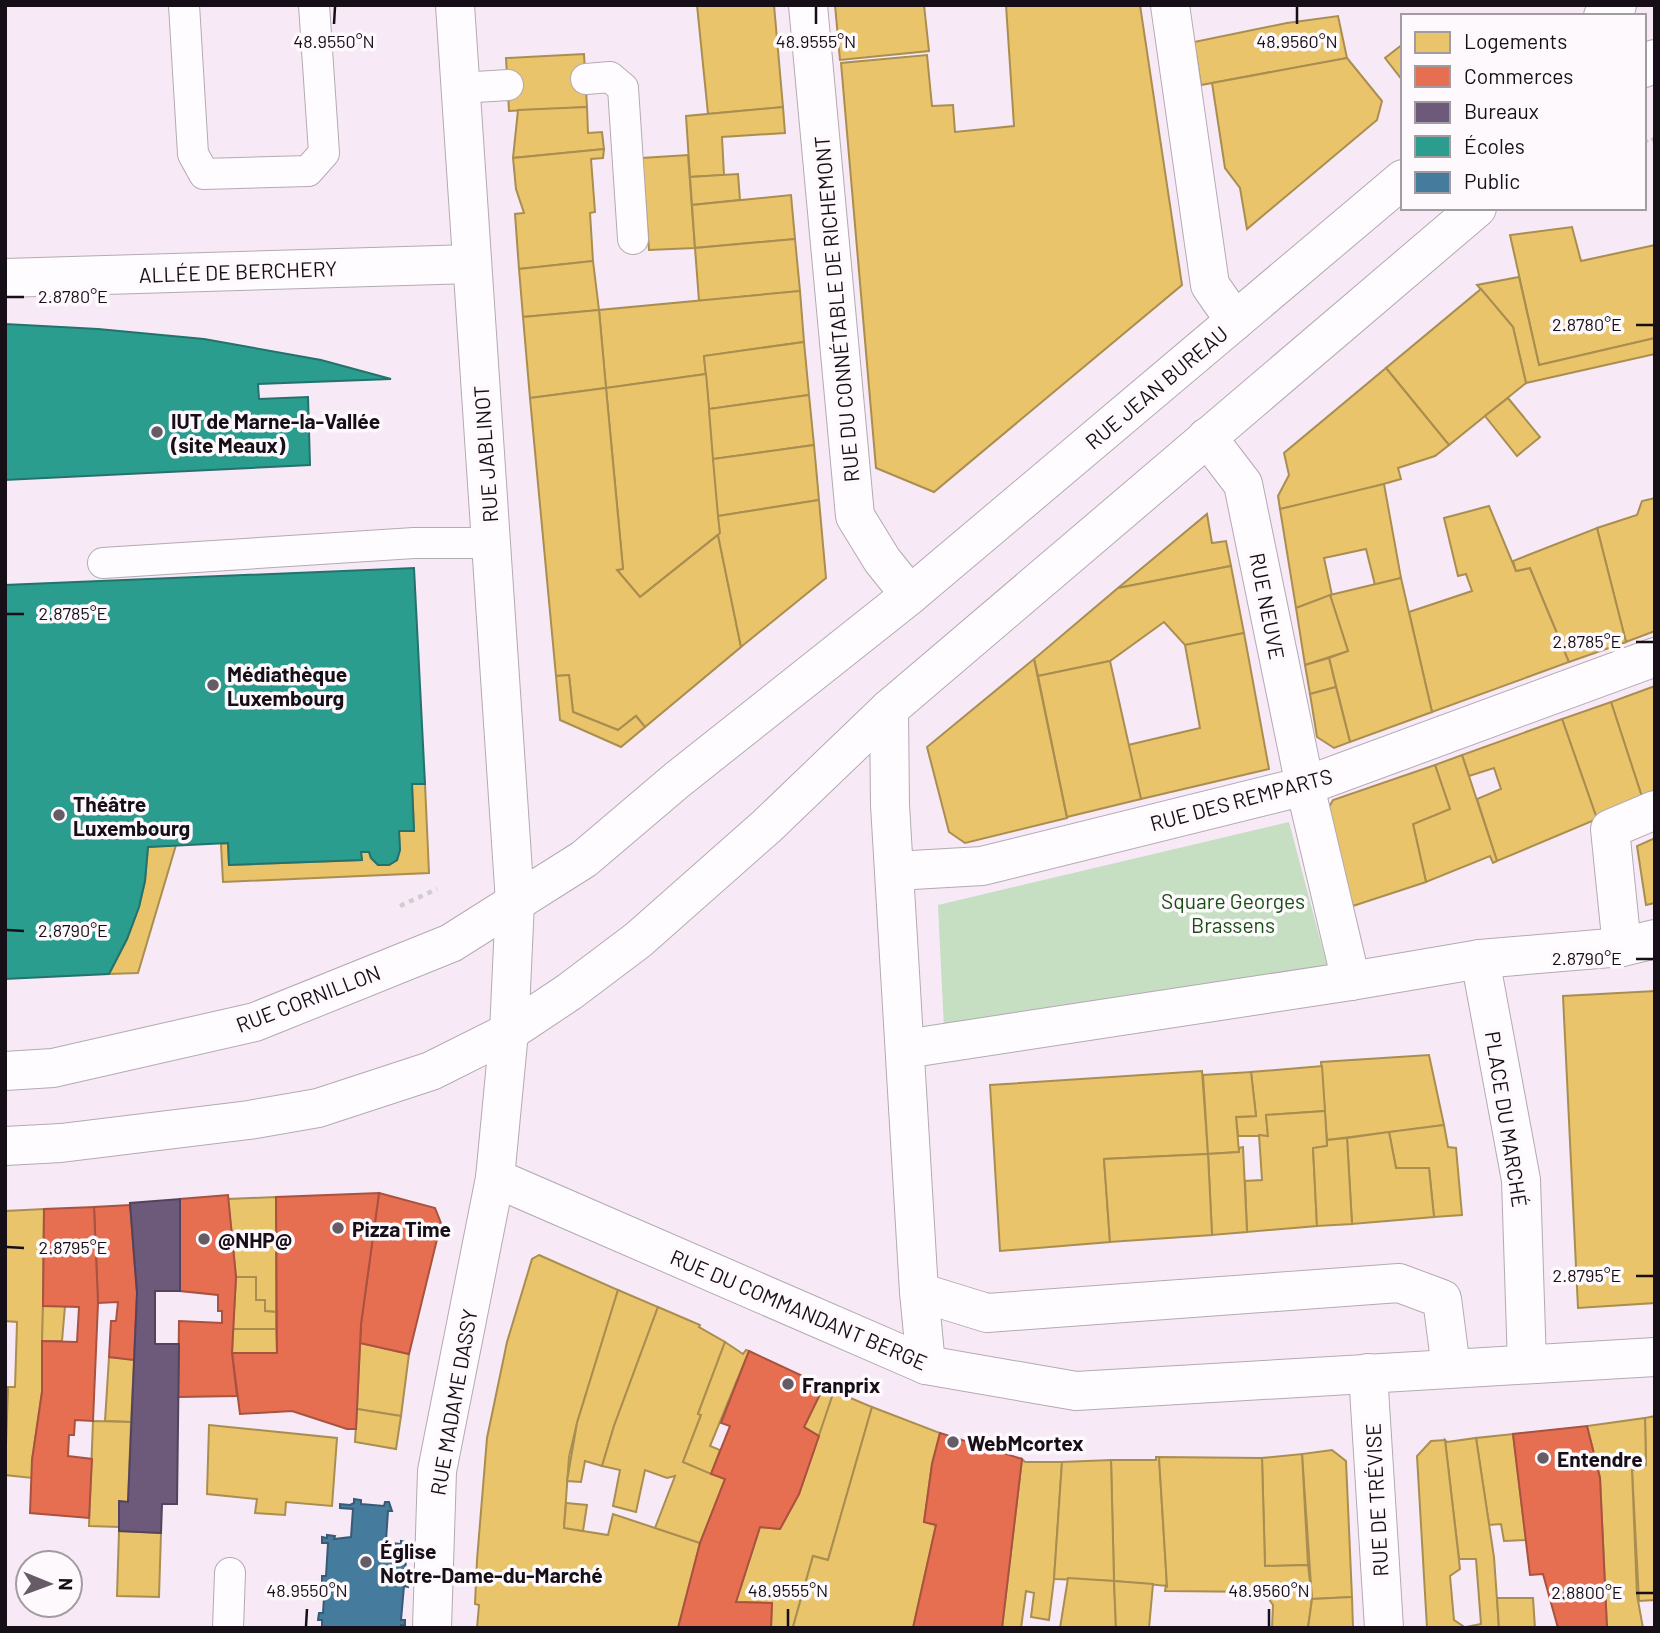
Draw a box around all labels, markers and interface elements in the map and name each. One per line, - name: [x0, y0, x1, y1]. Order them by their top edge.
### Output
- legend: [1401, 14, 1646, 210]
- text: Logements: [1464, 28, 1567, 53]
- text: 48.9550°N: [293, 30, 375, 52]
- text: 48.9555°N: [776, 30, 856, 52]
- text: 48.9560°N: [1256, 30, 1338, 52]
- text: Commerces: [1464, 63, 1573, 88]
- text: Bureaux: [1464, 98, 1539, 123]
- text: Écoles: [1464, 133, 1525, 158]
- street label: RUE DU CONNÉTABLE DE RICHEMONT: [808, 135, 864, 483]
- text: Public: [1464, 168, 1520, 193]
- street label: ALLÉE DE BERCHERY: [138, 255, 338, 287]
- text: 2.8780°E: [38, 285, 108, 307]
- text: 2.8780°E: [1552, 313, 1622, 335]
- street label: RUE JEAN BUREAU: [1080, 320, 1232, 454]
- street label: RUE JABLINOT: [468, 384, 502, 524]
- place label: IUT de Marne-la-Vallée (site Meaux): [170, 408, 380, 457]
- marker: IUT de Marne-la-Vallée (site Meaux): [149, 424, 165, 440]
- street label: RUE NEUVE: [1245, 550, 1291, 662]
- text: 2.8785°E: [39, 602, 107, 624]
- text: 2.8785°E: [1553, 630, 1621, 652]
- place label: Médiathèque Luxembourg: [227, 661, 347, 710]
- marker: Médiathèque Luxembourg: [205, 677, 221, 693]
- street label: RUE DES REMPARTS: [1147, 763, 1335, 835]
- place label: Théâtre Luxembourg: [73, 791, 190, 840]
- marker: Théâtre Luxembourg: [51, 807, 67, 823]
- park label: Square Georges Brassens: [1161, 888, 1305, 937]
- text: 2.8790°E: [38, 919, 108, 941]
- text: 2.8790°E: [1552, 947, 1622, 969]
- street label: RUE CORNILLON: [232, 959, 384, 1037]
- street label: PLACE DU MARCHÉ: [1481, 1029, 1533, 1209]
- place label: Pizza Time: [352, 1216, 451, 1241]
- marker: Pizza Time: [330, 1220, 346, 1236]
- place label: @NHP@: [218, 1227, 292, 1252]
- marker: @NHP@: [196, 1231, 212, 1247]
- text: 2.8795°E: [39, 1236, 107, 1258]
- street label: RUE DU COMMANDANT BERGE: [667, 1243, 931, 1375]
- text: 2.8795°E: [1553, 1264, 1621, 1286]
- street label: RUE MADAME DASSY: [424, 1307, 482, 1497]
- place label: Franprix: [802, 1372, 880, 1397]
- marker: Franprix: [780, 1376, 796, 1392]
- street label: RUE DE TRÉVISE: [1359, 1423, 1393, 1577]
- place label: WebMcortex: [967, 1430, 1084, 1455]
- marker: WebMcortex: [945, 1434, 961, 1450]
- place label: Entendre: [1557, 1446, 1643, 1471]
- marker: Entendre: [1535, 1450, 1551, 1466]
- place label: Église Notre-Dame-du-Marché: [380, 1538, 603, 1587]
- north arrow: [14, 1549, 84, 1619]
- marker: Église Notre-Dame-du-Marché: [358, 1554, 374, 1570]
- text: N: [55, 1578, 78, 1591]
- text: 48.9550°N: [266, 1579, 348, 1601]
- text: 48.9555°N: [748, 1579, 828, 1601]
- text: 48.9560°N: [1228, 1579, 1310, 1601]
- text: 2.8800°E: [1551, 1581, 1623, 1603]

